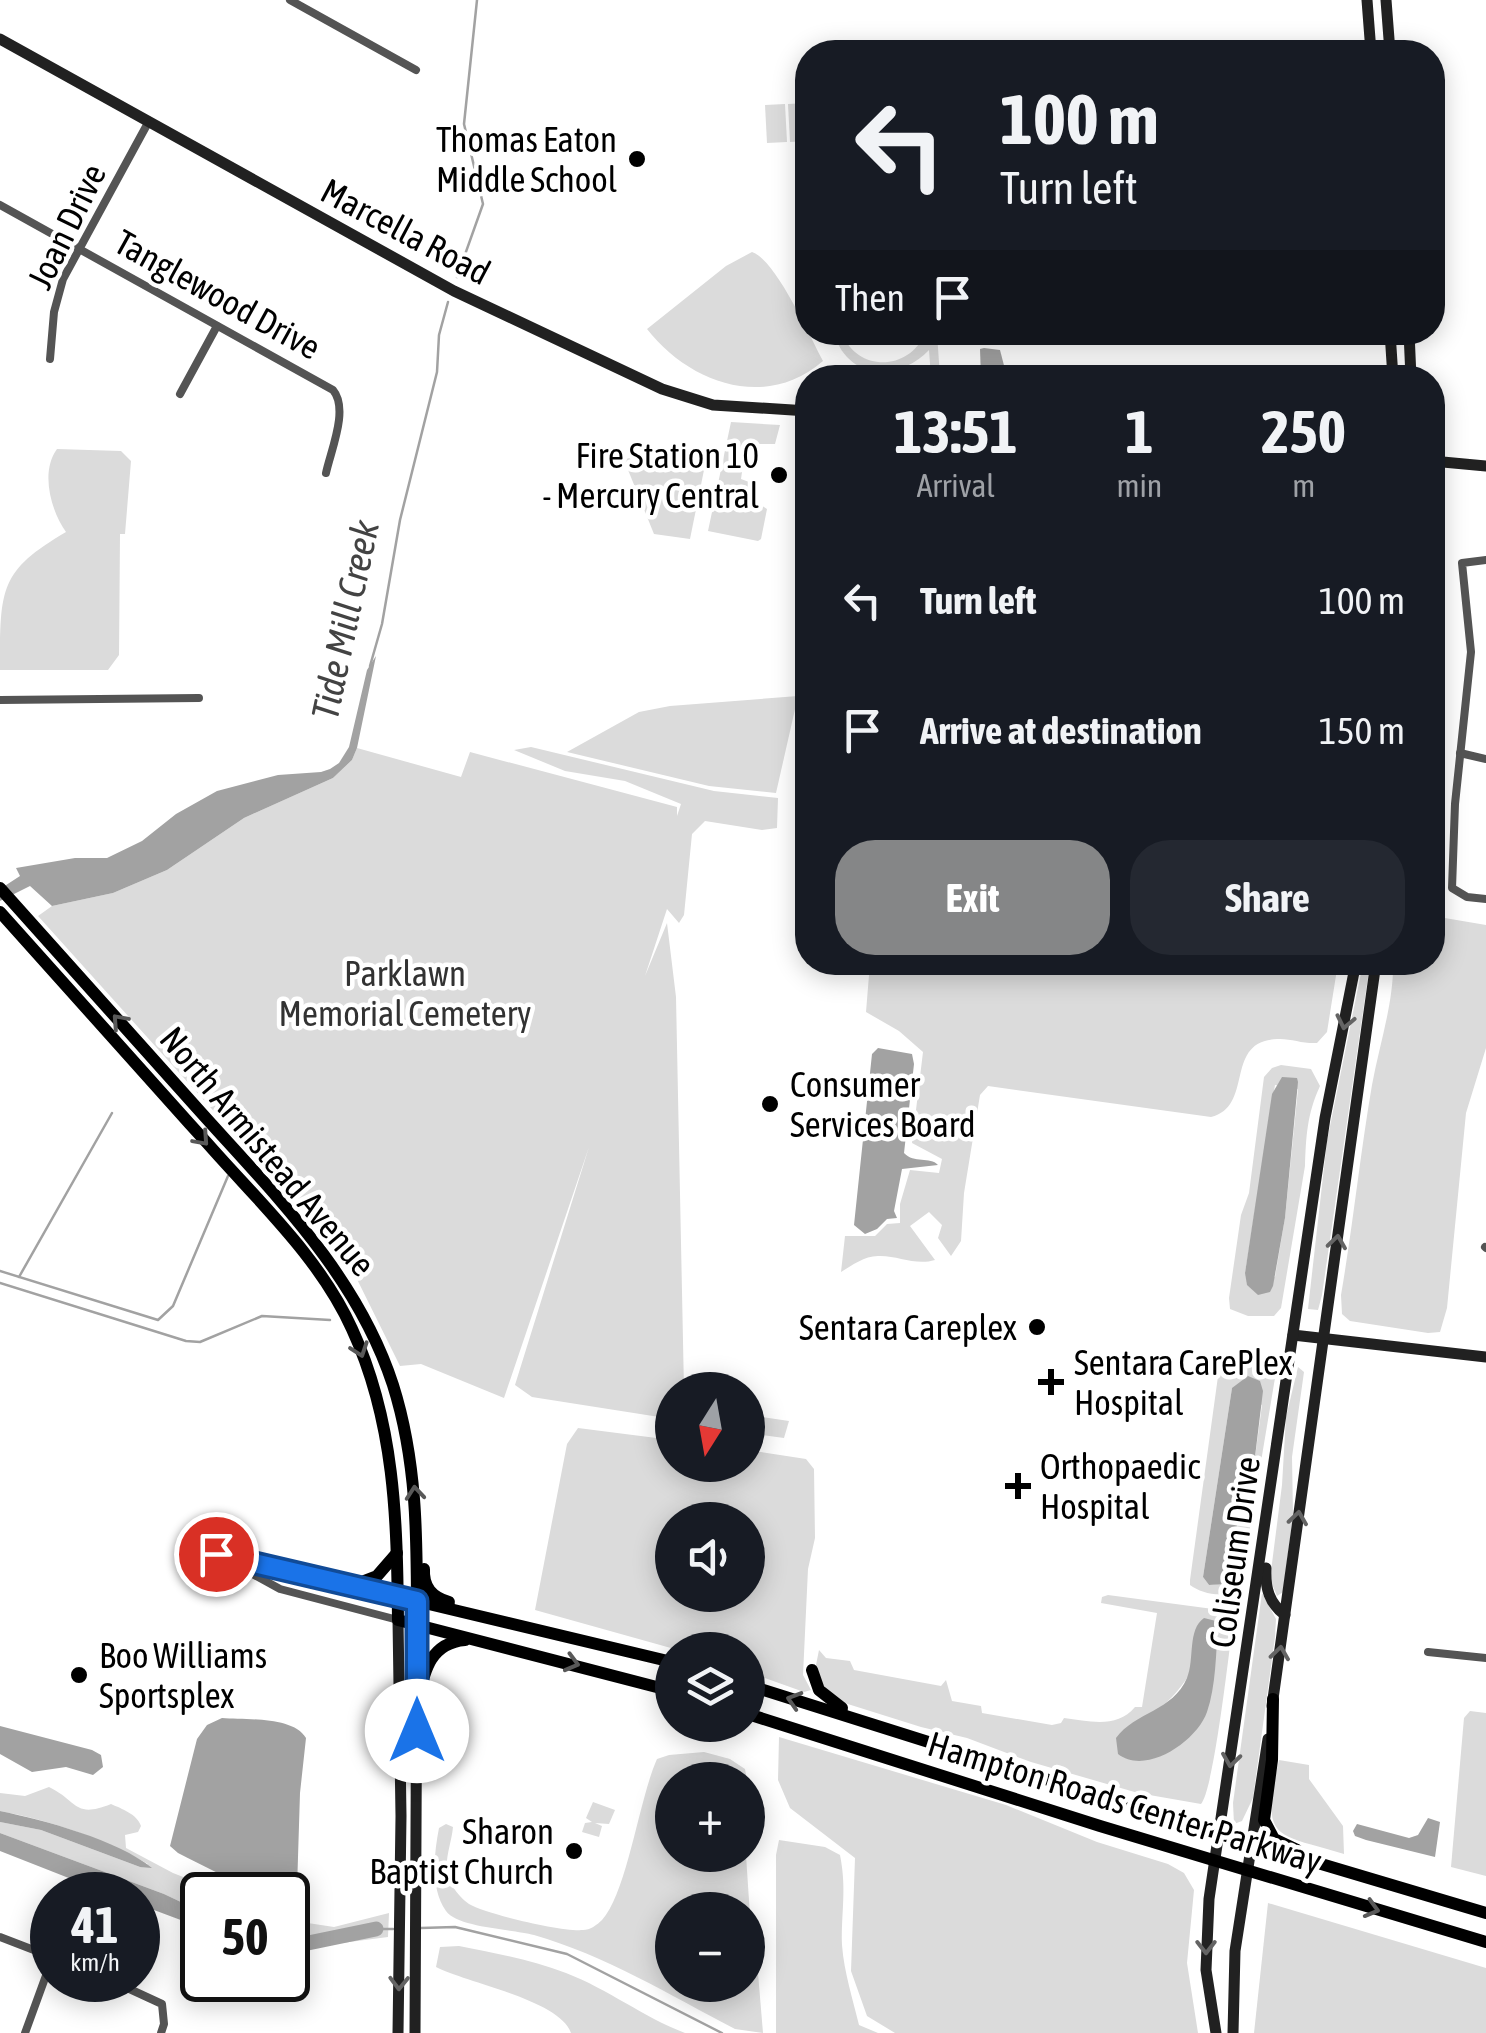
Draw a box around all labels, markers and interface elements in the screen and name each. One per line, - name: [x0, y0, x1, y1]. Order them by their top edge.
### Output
- text: 100 m: [1000, 79, 1159, 159]
- icon: left: [835, 80, 965, 210]
- place label: Thomas Eaton Middle School: [436, 119, 617, 199]
- marker: Thomas Eaton Middle School: [626, 148, 648, 170]
- street label: Joan Drive: [19, 157, 113, 295]
- text: Turn left: [1000, 162, 1138, 214]
- street label: Marcella Road: [315, 170, 497, 292]
- street label: Tanglewood Drive: [108, 221, 328, 367]
- icon: arrive: [925, 270, 980, 325]
- text: Then: [835, 276, 905, 319]
- text: 13:51: [894, 397, 1017, 466]
- text: 1: [1125, 397, 1154, 466]
- text: 250: [1261, 397, 1346, 466]
- place label: Fire Station 10 - Mercury Central: [543, 435, 759, 515]
- marker: Fire Station 10 - Mercury Central: [768, 464, 790, 486]
- text: Arrival: [917, 467, 995, 504]
- text: min: [1116, 467, 1162, 504]
- text: m: [1292, 467, 1315, 504]
- water label: Tide Mill Creek: [303, 515, 387, 723]
- icon: left: [835, 573, 890, 628]
- text: Turn left: [920, 579, 1036, 622]
- text: 100 m: [1319, 579, 1405, 622]
- icon: arrive: [835, 703, 890, 758]
- text: Arrive at destination: [920, 709, 1202, 752]
- text: 150 m: [1319, 709, 1405, 752]
- button: Exit: [835, 840, 1110, 955]
- button: Share: [1130, 840, 1405, 955]
- park label: Parklawn Memorial Cemetery: [279, 953, 531, 1033]
- one-way arrow: [112, 1014, 130, 1033]
- one-way arrow: [1335, 1014, 1356, 1031]
- street label: North Armistead Avenue: [152, 1019, 384, 1283]
- place label: Consumer Services Board: [790, 1064, 976, 1144]
- marker: Consumer Services Board: [759, 1093, 781, 1115]
- one-way arrow: [191, 1127, 209, 1146]
- one-way arrow: [1326, 1233, 1347, 1250]
- place label: Sentara Careplex: [799, 1307, 1017, 1347]
- marker: Sentara Careplex: [1026, 1316, 1048, 1338]
- one-way arrow: [348, 1341, 369, 1358]
- place label: Sentara CarePlex Hospital: [1074, 1342, 1293, 1422]
- marker: Sentara CarePlex Hospital: [1038, 1369, 1064, 1395]
- north arrow: [655, 1372, 765, 1482]
- map controls: [655, 1372, 765, 2002]
- place label: Orthopaedic Hospital: [1040, 1446, 1200, 1526]
- street label: Coliseum Drive: [1201, 1454, 1267, 1650]
- marker: Orthopaedic Hospital: [1005, 1473, 1031, 1499]
- one-way arrow: [405, 1485, 426, 1501]
- button: sound: [655, 1502, 765, 1612]
- one-way arrow: [1287, 1510, 1308, 1527]
- pin: [174, 1512, 259, 1597]
- icon: arrive: [189, 1527, 244, 1582]
- button: layers: [655, 1632, 765, 1742]
- place label: Boo Williams Sportsplex: [99, 1635, 267, 1715]
- one-way arrow: [1268, 1645, 1289, 1661]
- one-way arrow: [563, 1651, 580, 1672]
- marker: Boo Williams Sportsplex: [68, 1664, 90, 1686]
- position arrow: [365, 1679, 469, 1783]
- one-way arrow: [786, 1691, 803, 1711]
- street label: Hampton Roads Center Parkway: [923, 1723, 1327, 1881]
- one-way arrow: [1222, 1751, 1243, 1768]
- button: +: [655, 1762, 765, 1872]
- place label: Sharon Baptist Church: [369, 1811, 554, 1891]
- marker: Sharon Baptist Church: [563, 1840, 585, 1862]
- speed limit sign: 50: [180, 1872, 310, 2002]
- button: −: [655, 1892, 765, 2002]
- text: 41: [71, 1896, 118, 1954]
- one-way arrow: [1363, 1897, 1380, 1918]
- one-way arrow: [1195, 1940, 1217, 1956]
- text: km/h: [70, 1948, 120, 1976]
- one-way arrow: [388, 1976, 410, 1992]

